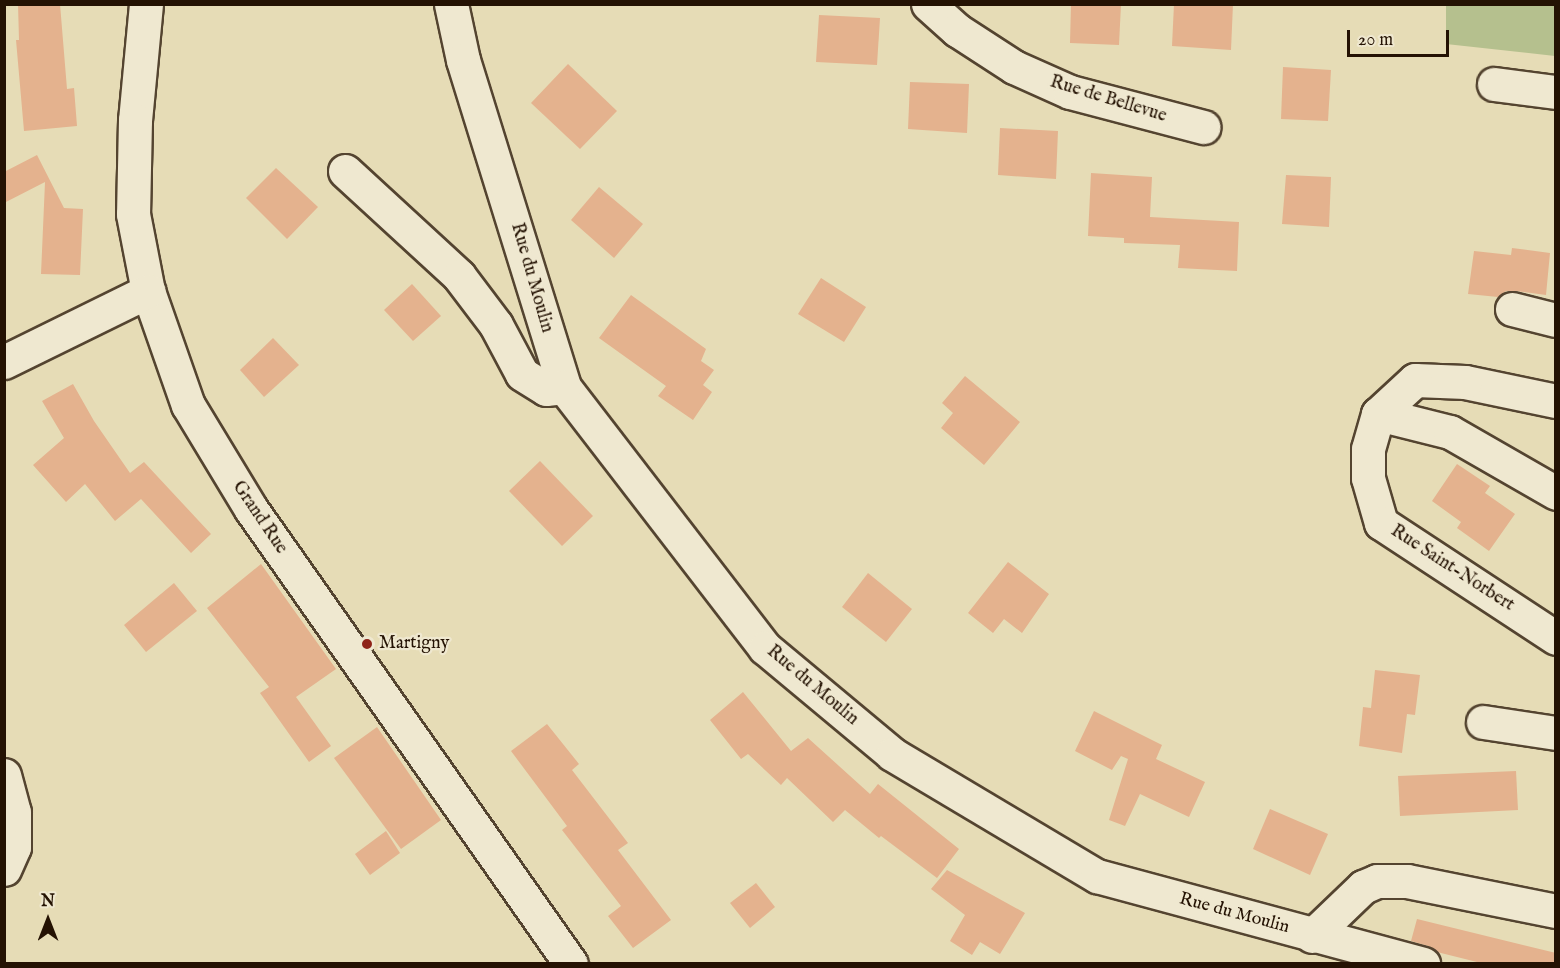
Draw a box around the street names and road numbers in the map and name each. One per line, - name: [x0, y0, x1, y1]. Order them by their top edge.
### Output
- street label: Rue de Bellevue: [1047, 72, 1169, 128]
- street label: Rue du Moulin: [505, 221, 557, 335]
- street label: Grand Rue: [227, 478, 291, 558]
- street label: Rue Saint-Norbert: [1386, 521, 1518, 617]
- street label: Rue du Moulin: [762, 641, 862, 731]
- street label: Rue du Moulin: [1177, 889, 1291, 939]

